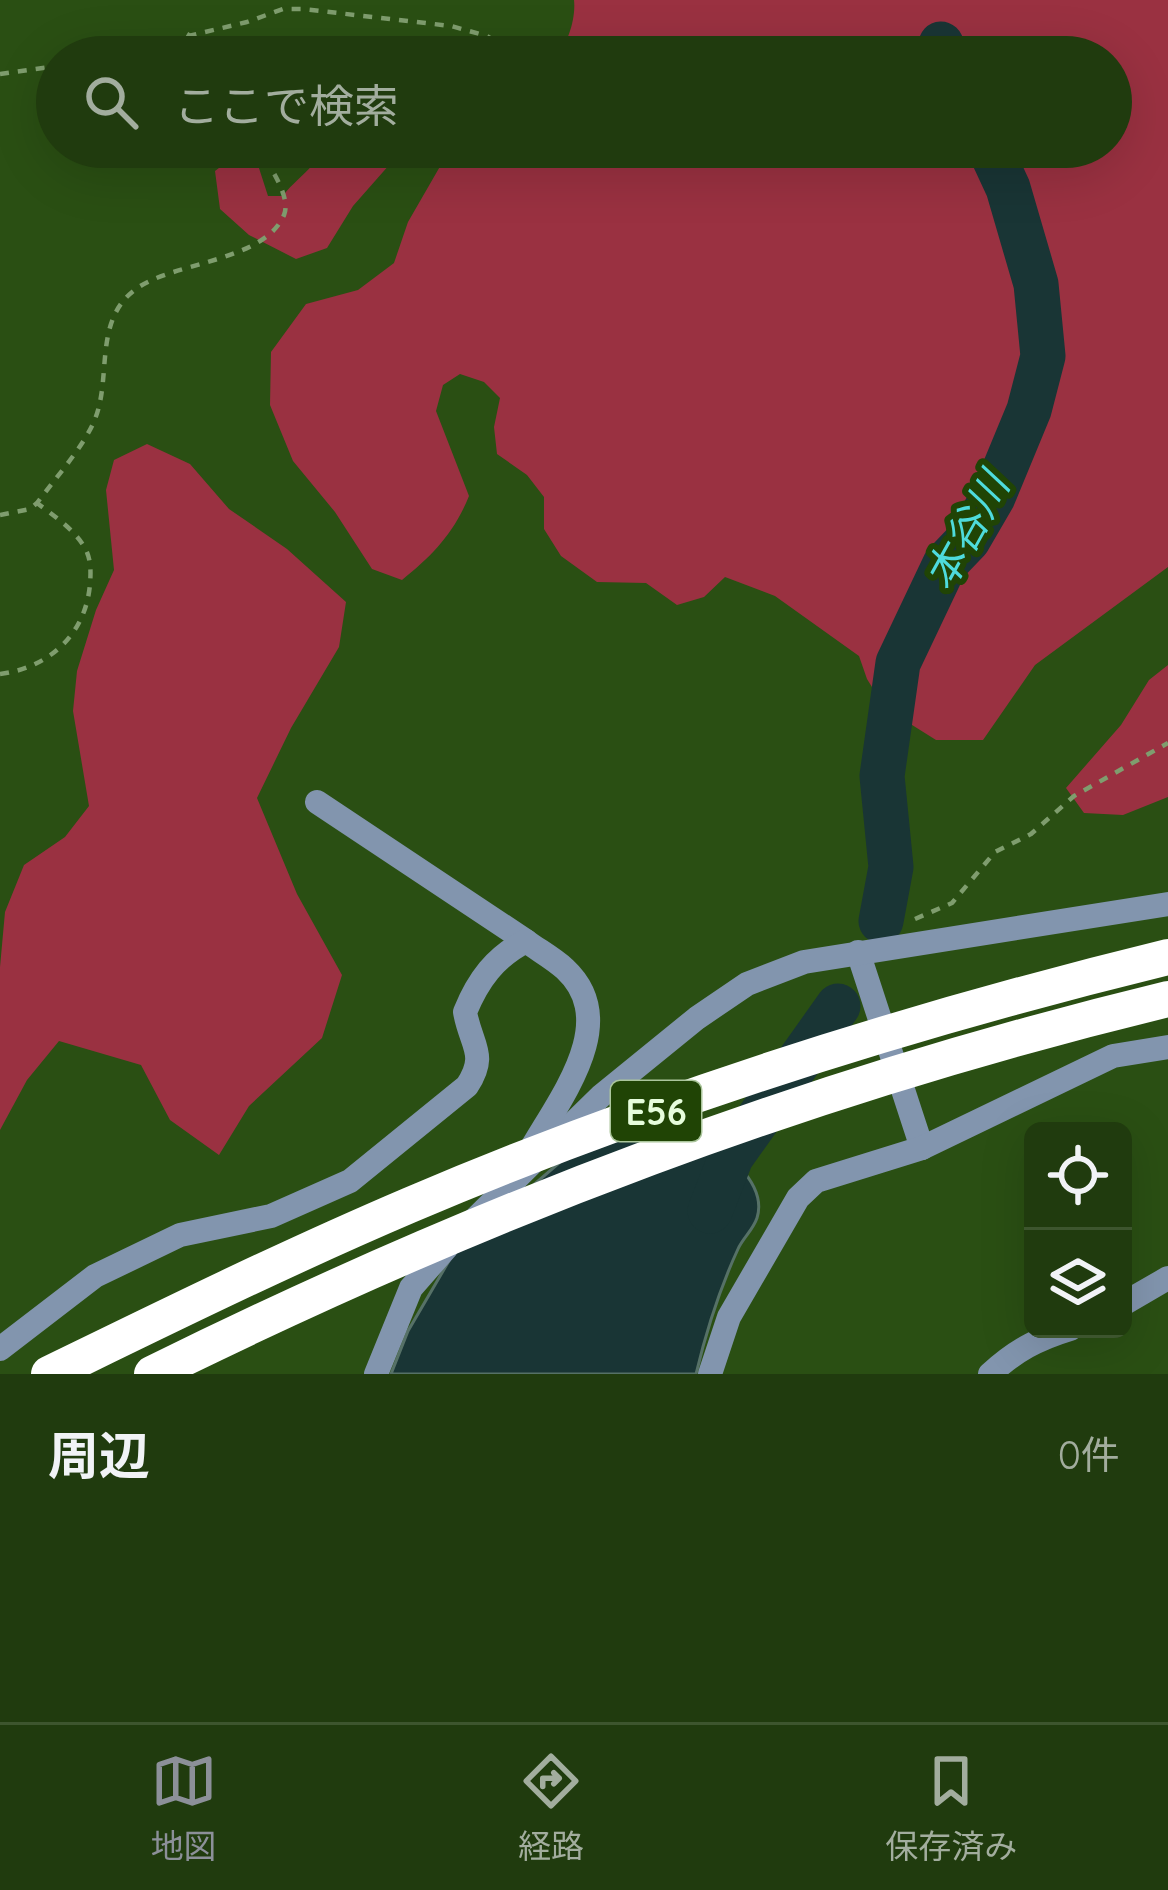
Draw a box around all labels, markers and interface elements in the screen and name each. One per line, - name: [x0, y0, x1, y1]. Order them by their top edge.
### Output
- search box: [36, 36, 1132, 168]
- icon: search: [78, 69, 144, 135]
- text: ここで検索: [174, 77, 399, 133]
- water label: 本谷川: [912, 460, 1022, 599]
- road number: E56: [611, 1081, 701, 1141]
- map controls: [1024, 1122, 1132, 1338]
- button: locate: [1024, 1122, 1132, 1230]
- button: layers: [1024, 1230, 1132, 1338]
- text: 周辺: [48, 1423, 150, 1487]
- text: 0件: [1058, 1430, 1120, 1479]
- tab: 地図: [151, 1748, 217, 1868]
- tab: 経路: [518, 1748, 584, 1868]
- tab: 保存済み: [885, 1748, 1017, 1868]

